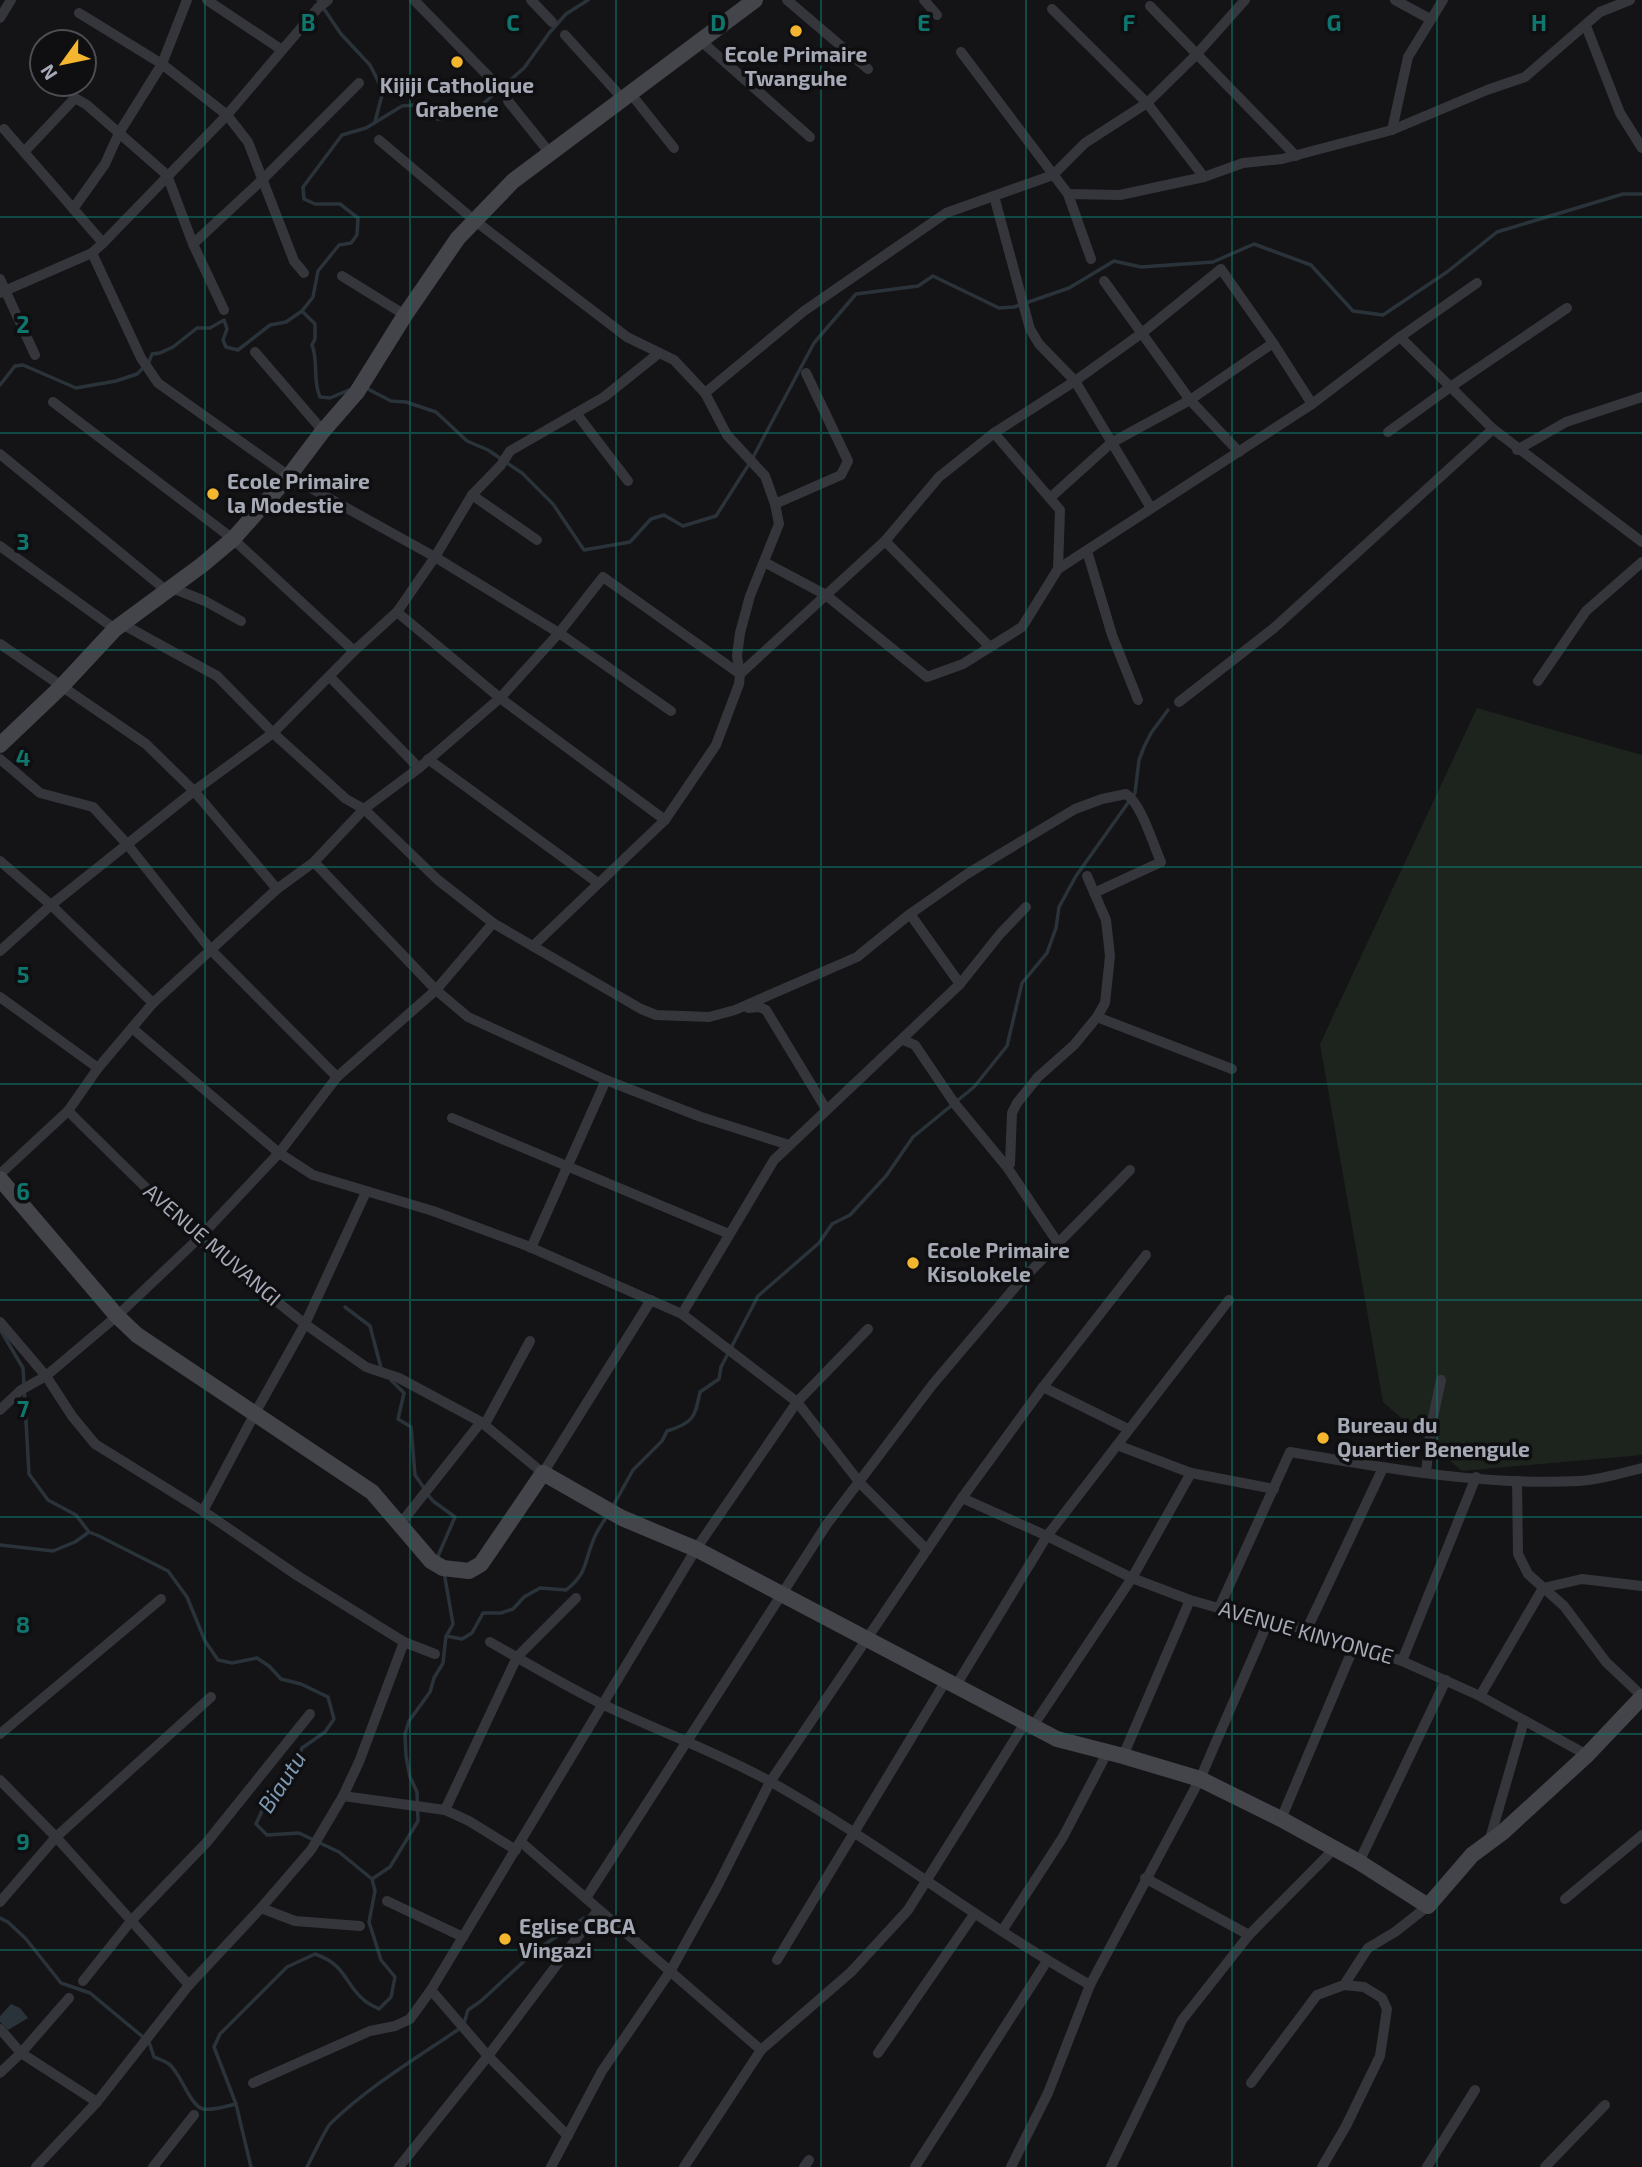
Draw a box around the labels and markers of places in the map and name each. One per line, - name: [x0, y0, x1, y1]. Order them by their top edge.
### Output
- marker: Ecole Primaire Twanguhe: [788, 23, 804, 39]
- place label: Ecole Primaire Twanguhe: [725, 41, 868, 90]
- marker: Kijiji Catholique Grabene: [449, 54, 465, 70]
- place label: Kijiji Catholique Grabene: [380, 72, 534, 121]
- place label: Ecole Primaire la Modestie: [227, 468, 370, 517]
- marker: Ecole Primaire la Modestie: [205, 486, 221, 502]
- place label: Ecole Primaire Kisolokele: [927, 1237, 1070, 1286]
- marker: Ecole Primaire Kisolokele: [905, 1255, 921, 1271]
- place label: Bureau du Quartier Benengule: [1337, 1412, 1530, 1462]
- marker: Bureau du Quartier Benengule: [1315, 1430, 1331, 1446]
- place label: Eglise CBCA Vingazi: [519, 1913, 636, 1962]
- marker: Eglise CBCA Vingazi: [497, 1931, 513, 1947]

